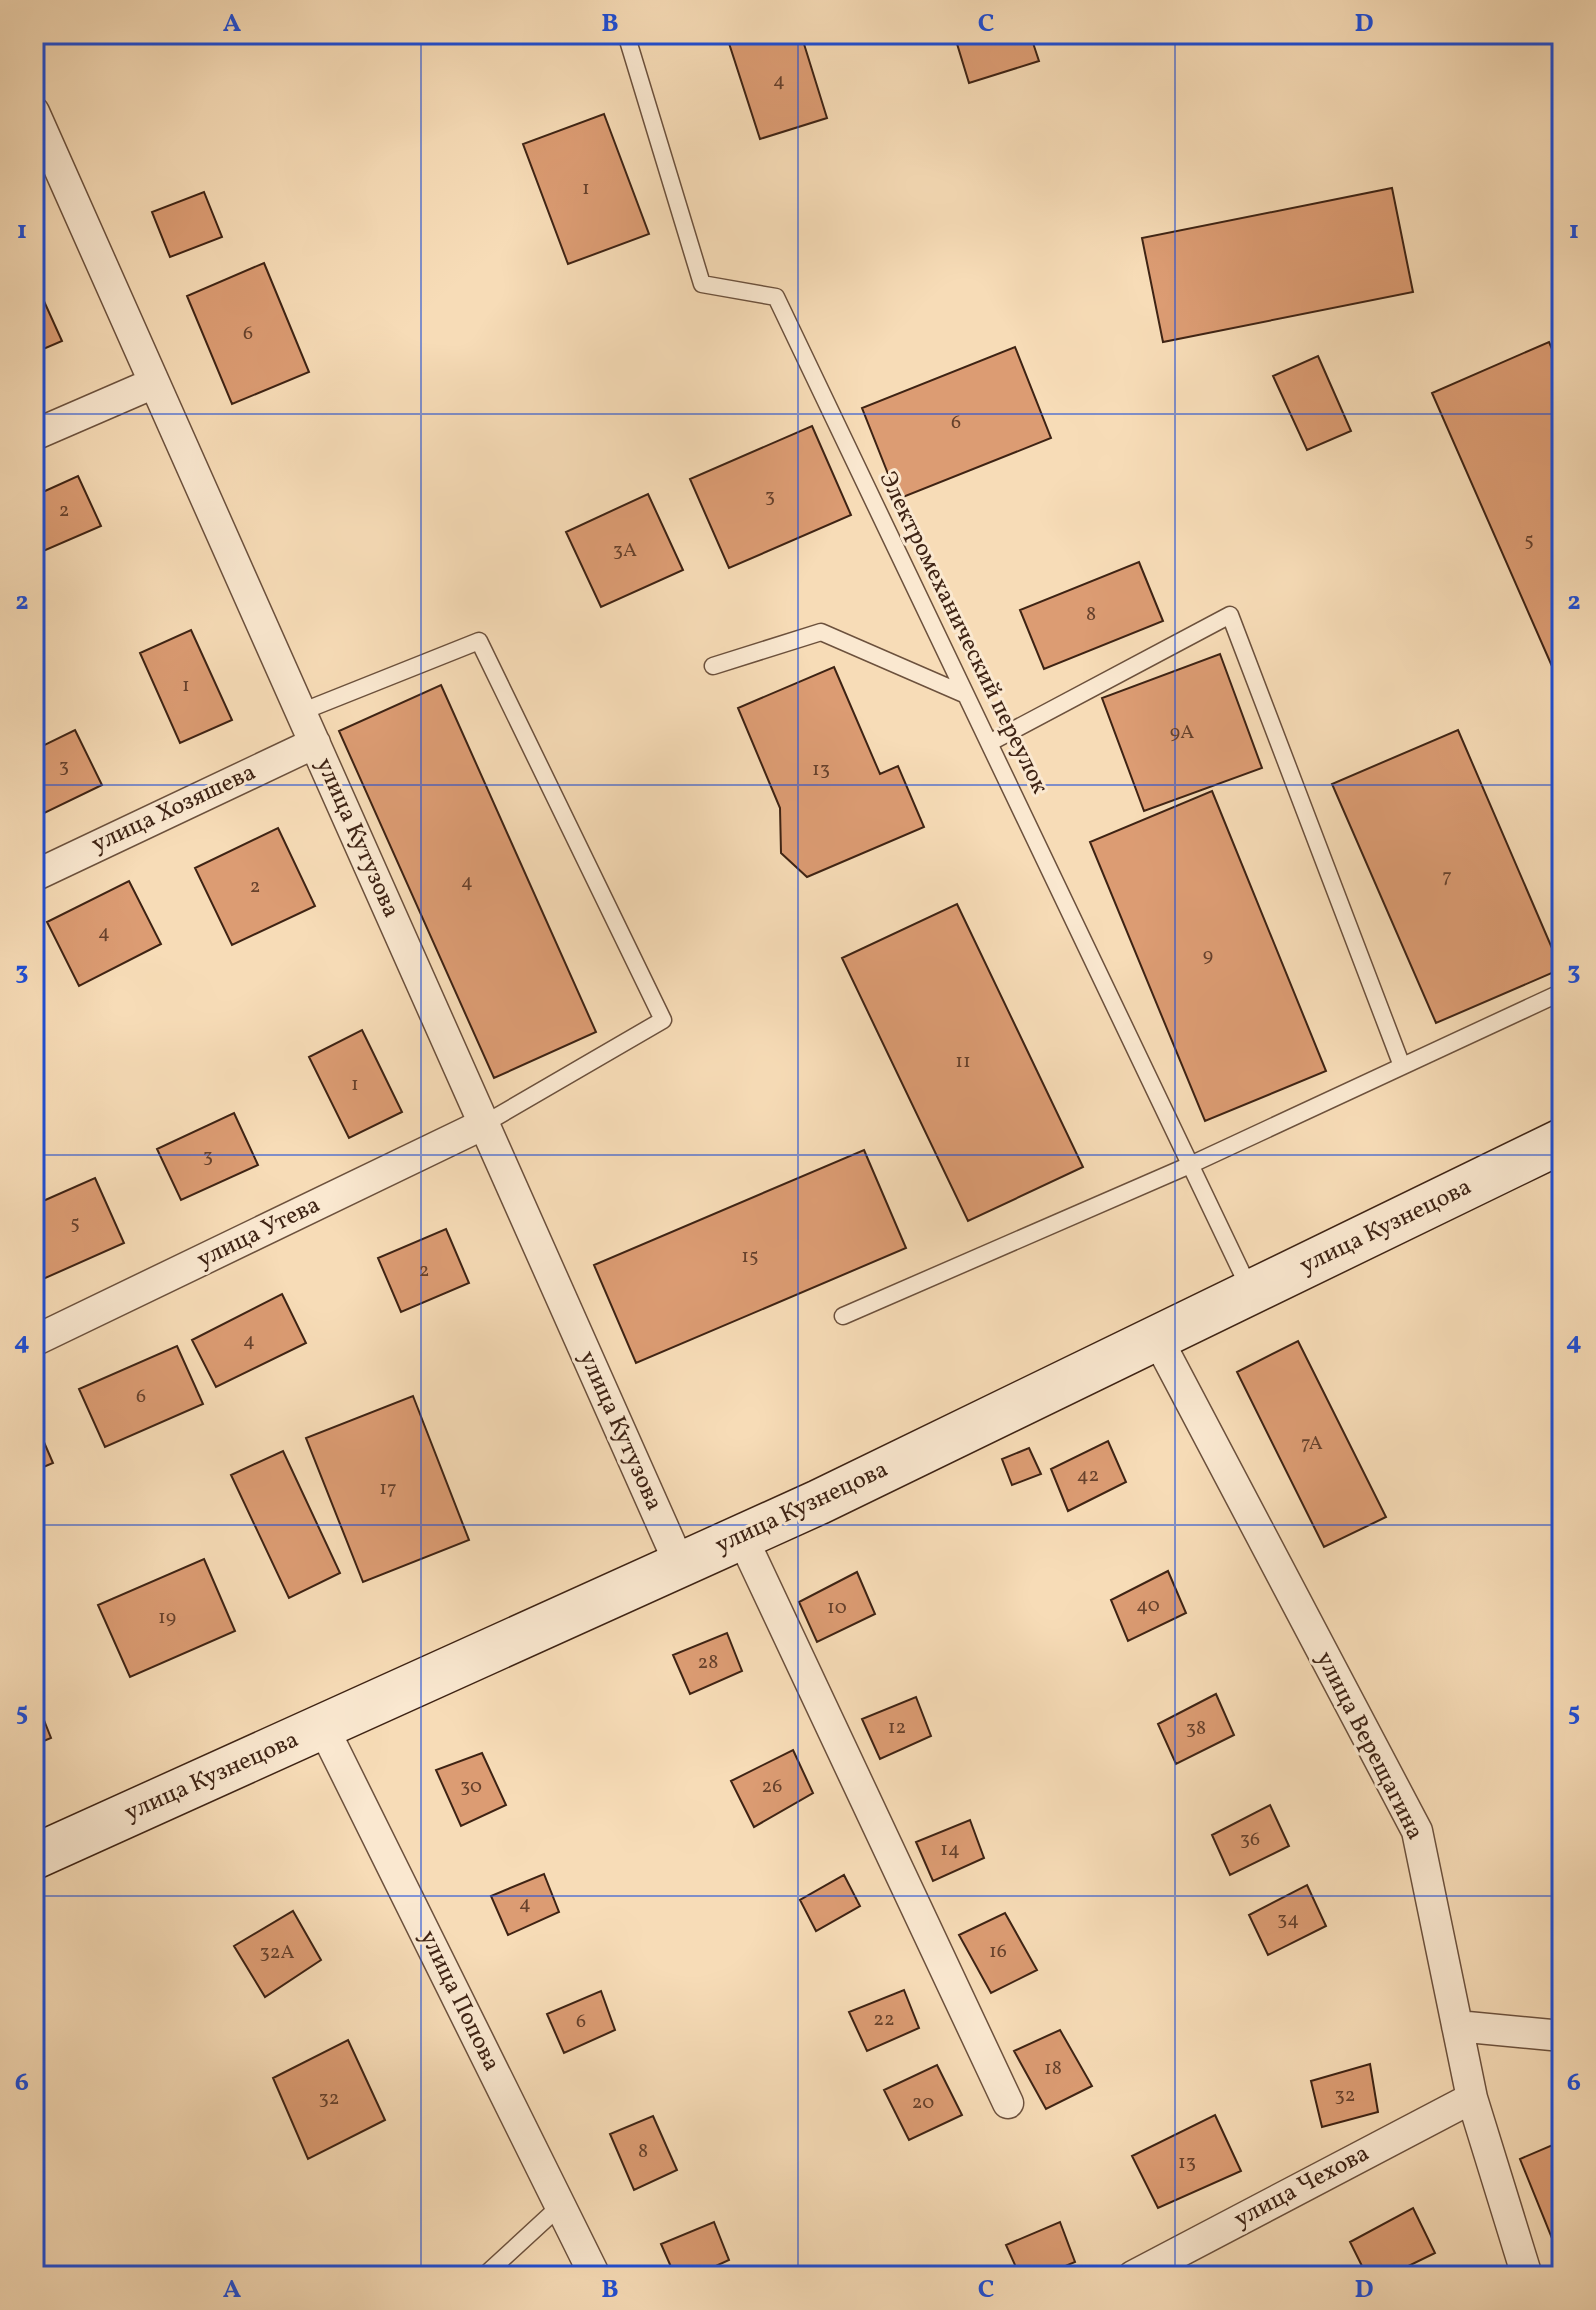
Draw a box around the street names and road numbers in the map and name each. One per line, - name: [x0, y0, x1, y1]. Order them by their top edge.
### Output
- street label: Электромеханический переулок: [870, 466, 1056, 800]
- street label: улица Кутузова: [307, 753, 407, 923]
- street label: улица Хозяшева: [86, 756, 262, 862]
- street label: улица Кузнецова: [1294, 1171, 1478, 1283]
- street label: улица Утева: [192, 1189, 326, 1277]
- street label: улица Кутузова: [570, 1346, 670, 1516]
- street label: улица Кузнецова: [710, 1453, 894, 1563]
- street label: улица Верещагина: [1307, 1646, 1431, 1846]
- street label: улица Кузнецова: [120, 1723, 304, 1831]
- street label: улица Попова: [410, 1925, 508, 2077]
- street label: улица Чехова: [1228, 2137, 1376, 2237]

